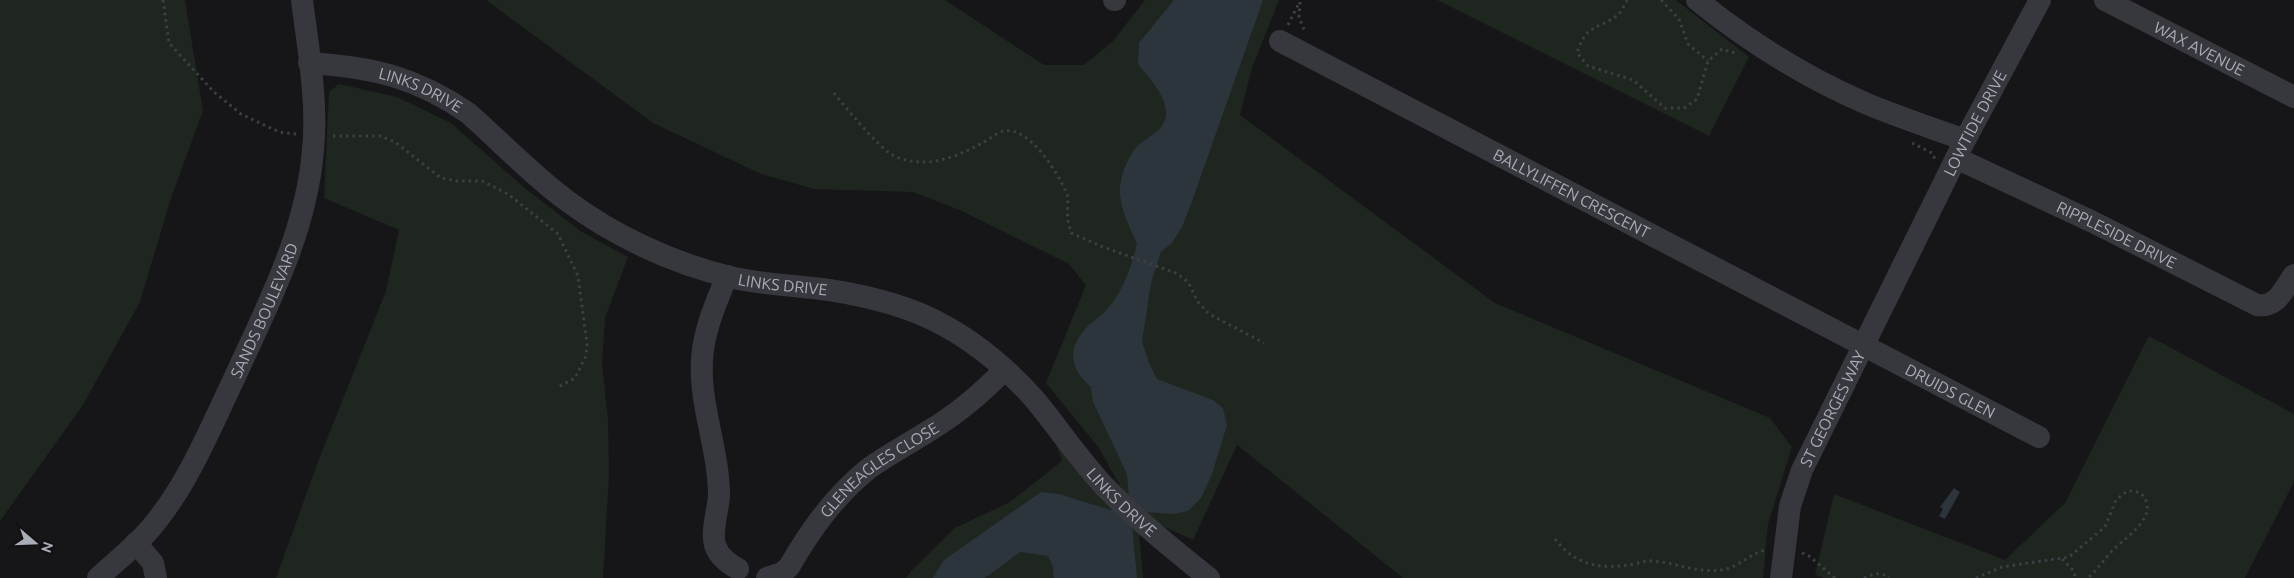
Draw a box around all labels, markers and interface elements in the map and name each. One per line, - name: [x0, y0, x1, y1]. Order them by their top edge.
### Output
- street label: WAX AVENUE: [2151, 18, 2247, 79]
- street label: LINKS DRIVE: [377, 64, 466, 116]
- street label: LOWTIDE DRIVE: [1940, 67, 2010, 179]
- street label: BALLYLIFFEN CRESCENT: [1490, 145, 1653, 241]
- street label: RIPPLESIDE DRIVE: [2054, 197, 2180, 272]
- street label: SANDS BOULEVARD: [227, 240, 301, 381]
- street label: LINKS DRIVE: [737, 270, 829, 299]
- street label: ST GEORGES WAY: [1796, 347, 1869, 470]
- street label: DRUIDS GLEN: [1902, 360, 1998, 422]
- street label: GLENEAGLES CLOSE: [816, 418, 942, 521]
- street label: LINKS DRIVE: [1083, 464, 1160, 540]
- north arrow: [10, 518, 60, 568]
- text: N: [38, 540, 57, 555]

